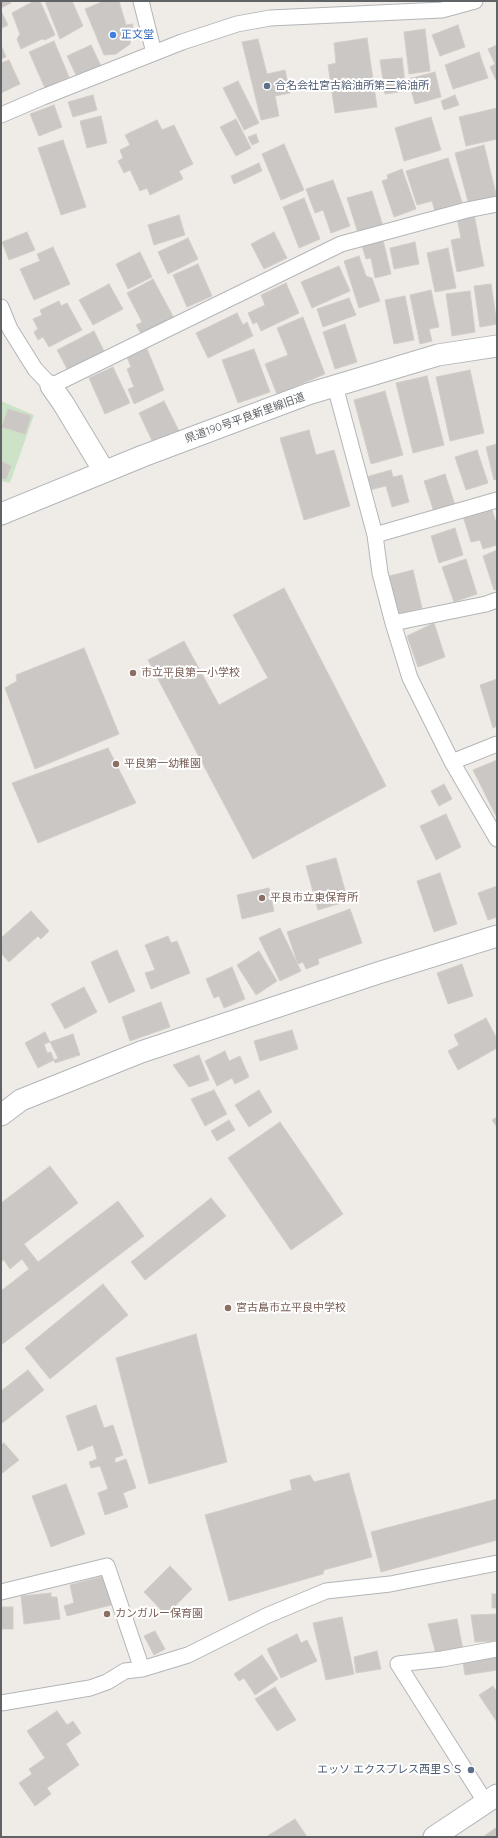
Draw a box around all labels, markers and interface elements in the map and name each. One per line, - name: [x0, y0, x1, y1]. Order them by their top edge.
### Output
- place label: 正文堂: [121, 28, 154, 42]
- marker: 正文堂: [108, 30, 118, 40]
- place label: 合名会社宮古給油所第二給油所: [275, 79, 429, 93]
- marker: 合名会社宮古給油所第二給油所: [262, 81, 272, 91]
- street label: 県道190号平良新里線旧道: [183, 390, 307, 446]
- place label: 市立平良第一小学校: [141, 666, 240, 680]
- marker: 市立平良第一小学校: [128, 668, 138, 678]
- place label: 平良第一幼稚園: [124, 757, 201, 771]
- marker: 平良第一幼稚園: [111, 759, 121, 769]
- place label: 平良市立東保育所: [270, 891, 358, 905]
- marker: 平良市立東保育所: [257, 893, 267, 903]
- place label: 宮古島市立平良中学校: [236, 1301, 346, 1315]
- marker: 宮古島市立平良中学校: [223, 1303, 233, 1313]
- place label: カンガルー保育園: [115, 1607, 203, 1621]
- marker: カンガルー保育園: [102, 1609, 112, 1619]
- place label: エッソ エクスプレス西里ＳＳ: [317, 1763, 463, 1777]
- marker: エッソ エクスプレス西里ＳＳ: [466, 1765, 476, 1775]

